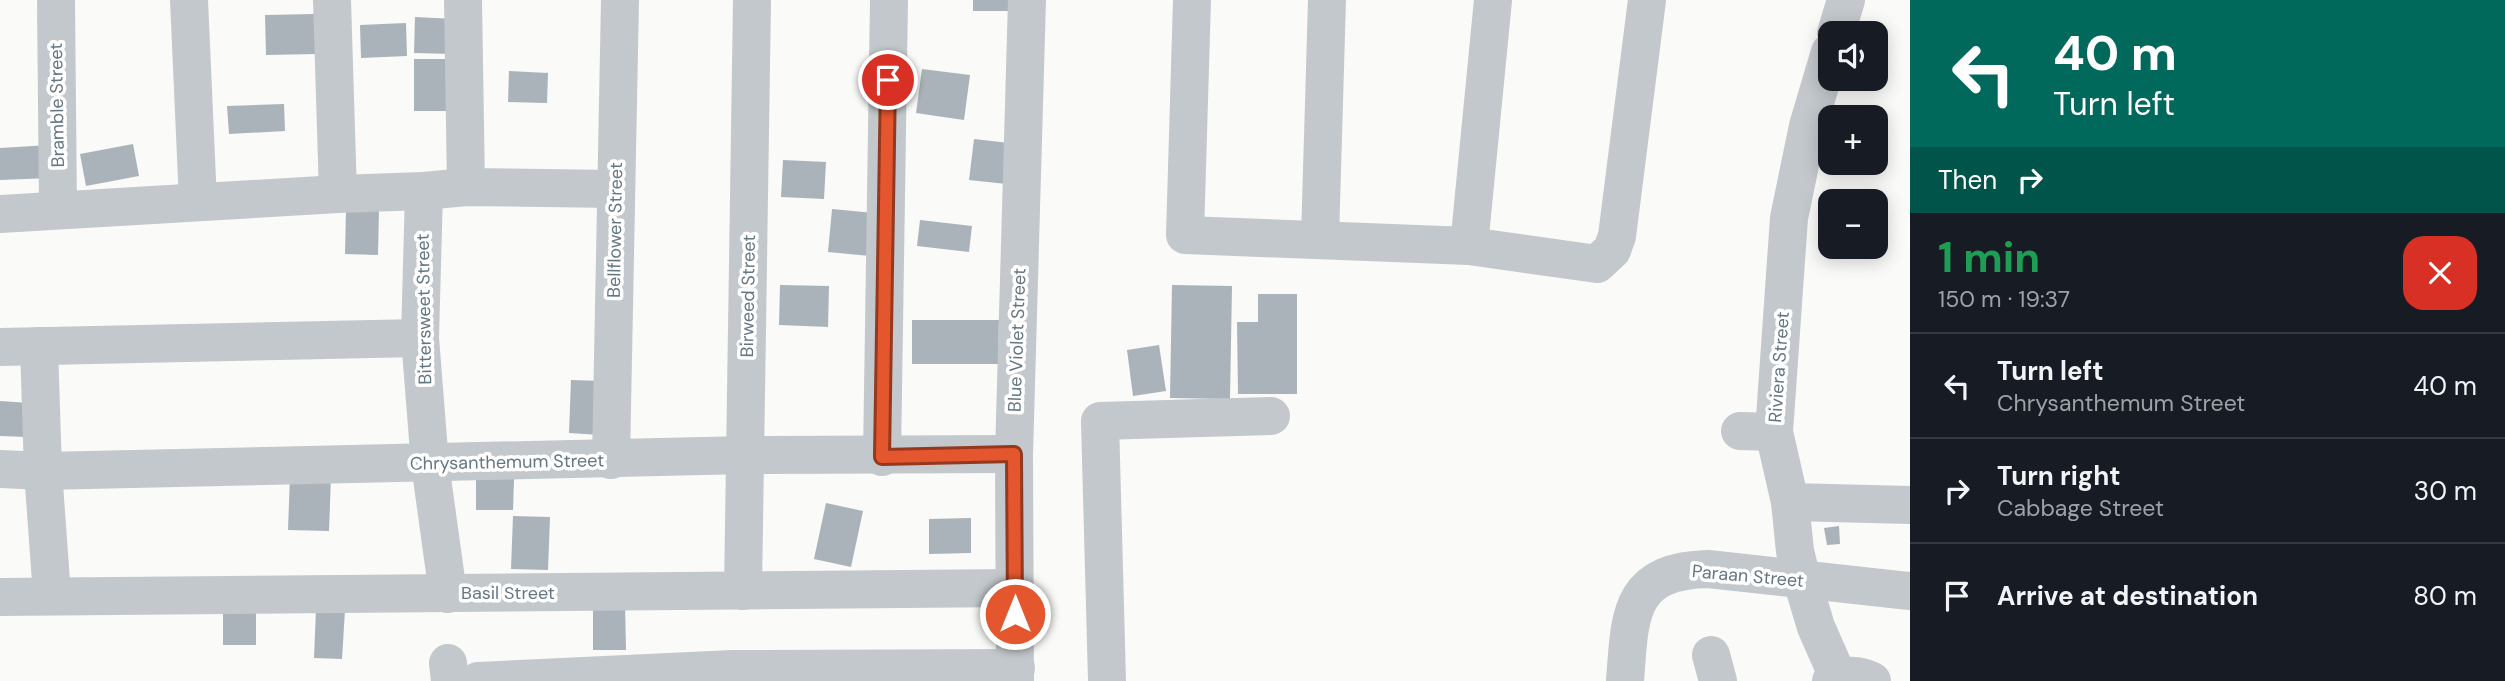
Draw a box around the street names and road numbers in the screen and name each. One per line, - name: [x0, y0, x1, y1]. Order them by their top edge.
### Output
- street label: Bramble Street: [44, 42, 70, 168]
- street label: Bellflower Street: [602, 162, 628, 298]
- street label: Bittersweet Street: [411, 233, 437, 385]
- street label: Birweed Street: [735, 234, 761, 358]
- street label: Blue Violet Street: [1002, 268, 1032, 412]
- street label: Riviera Street: [1763, 311, 1795, 423]
- street label: Chrysanthemum Street: [410, 448, 604, 476]
- street label: Paraan Street: [1691, 559, 1805, 593]
- street label: Basil Street: [461, 581, 555, 605]

